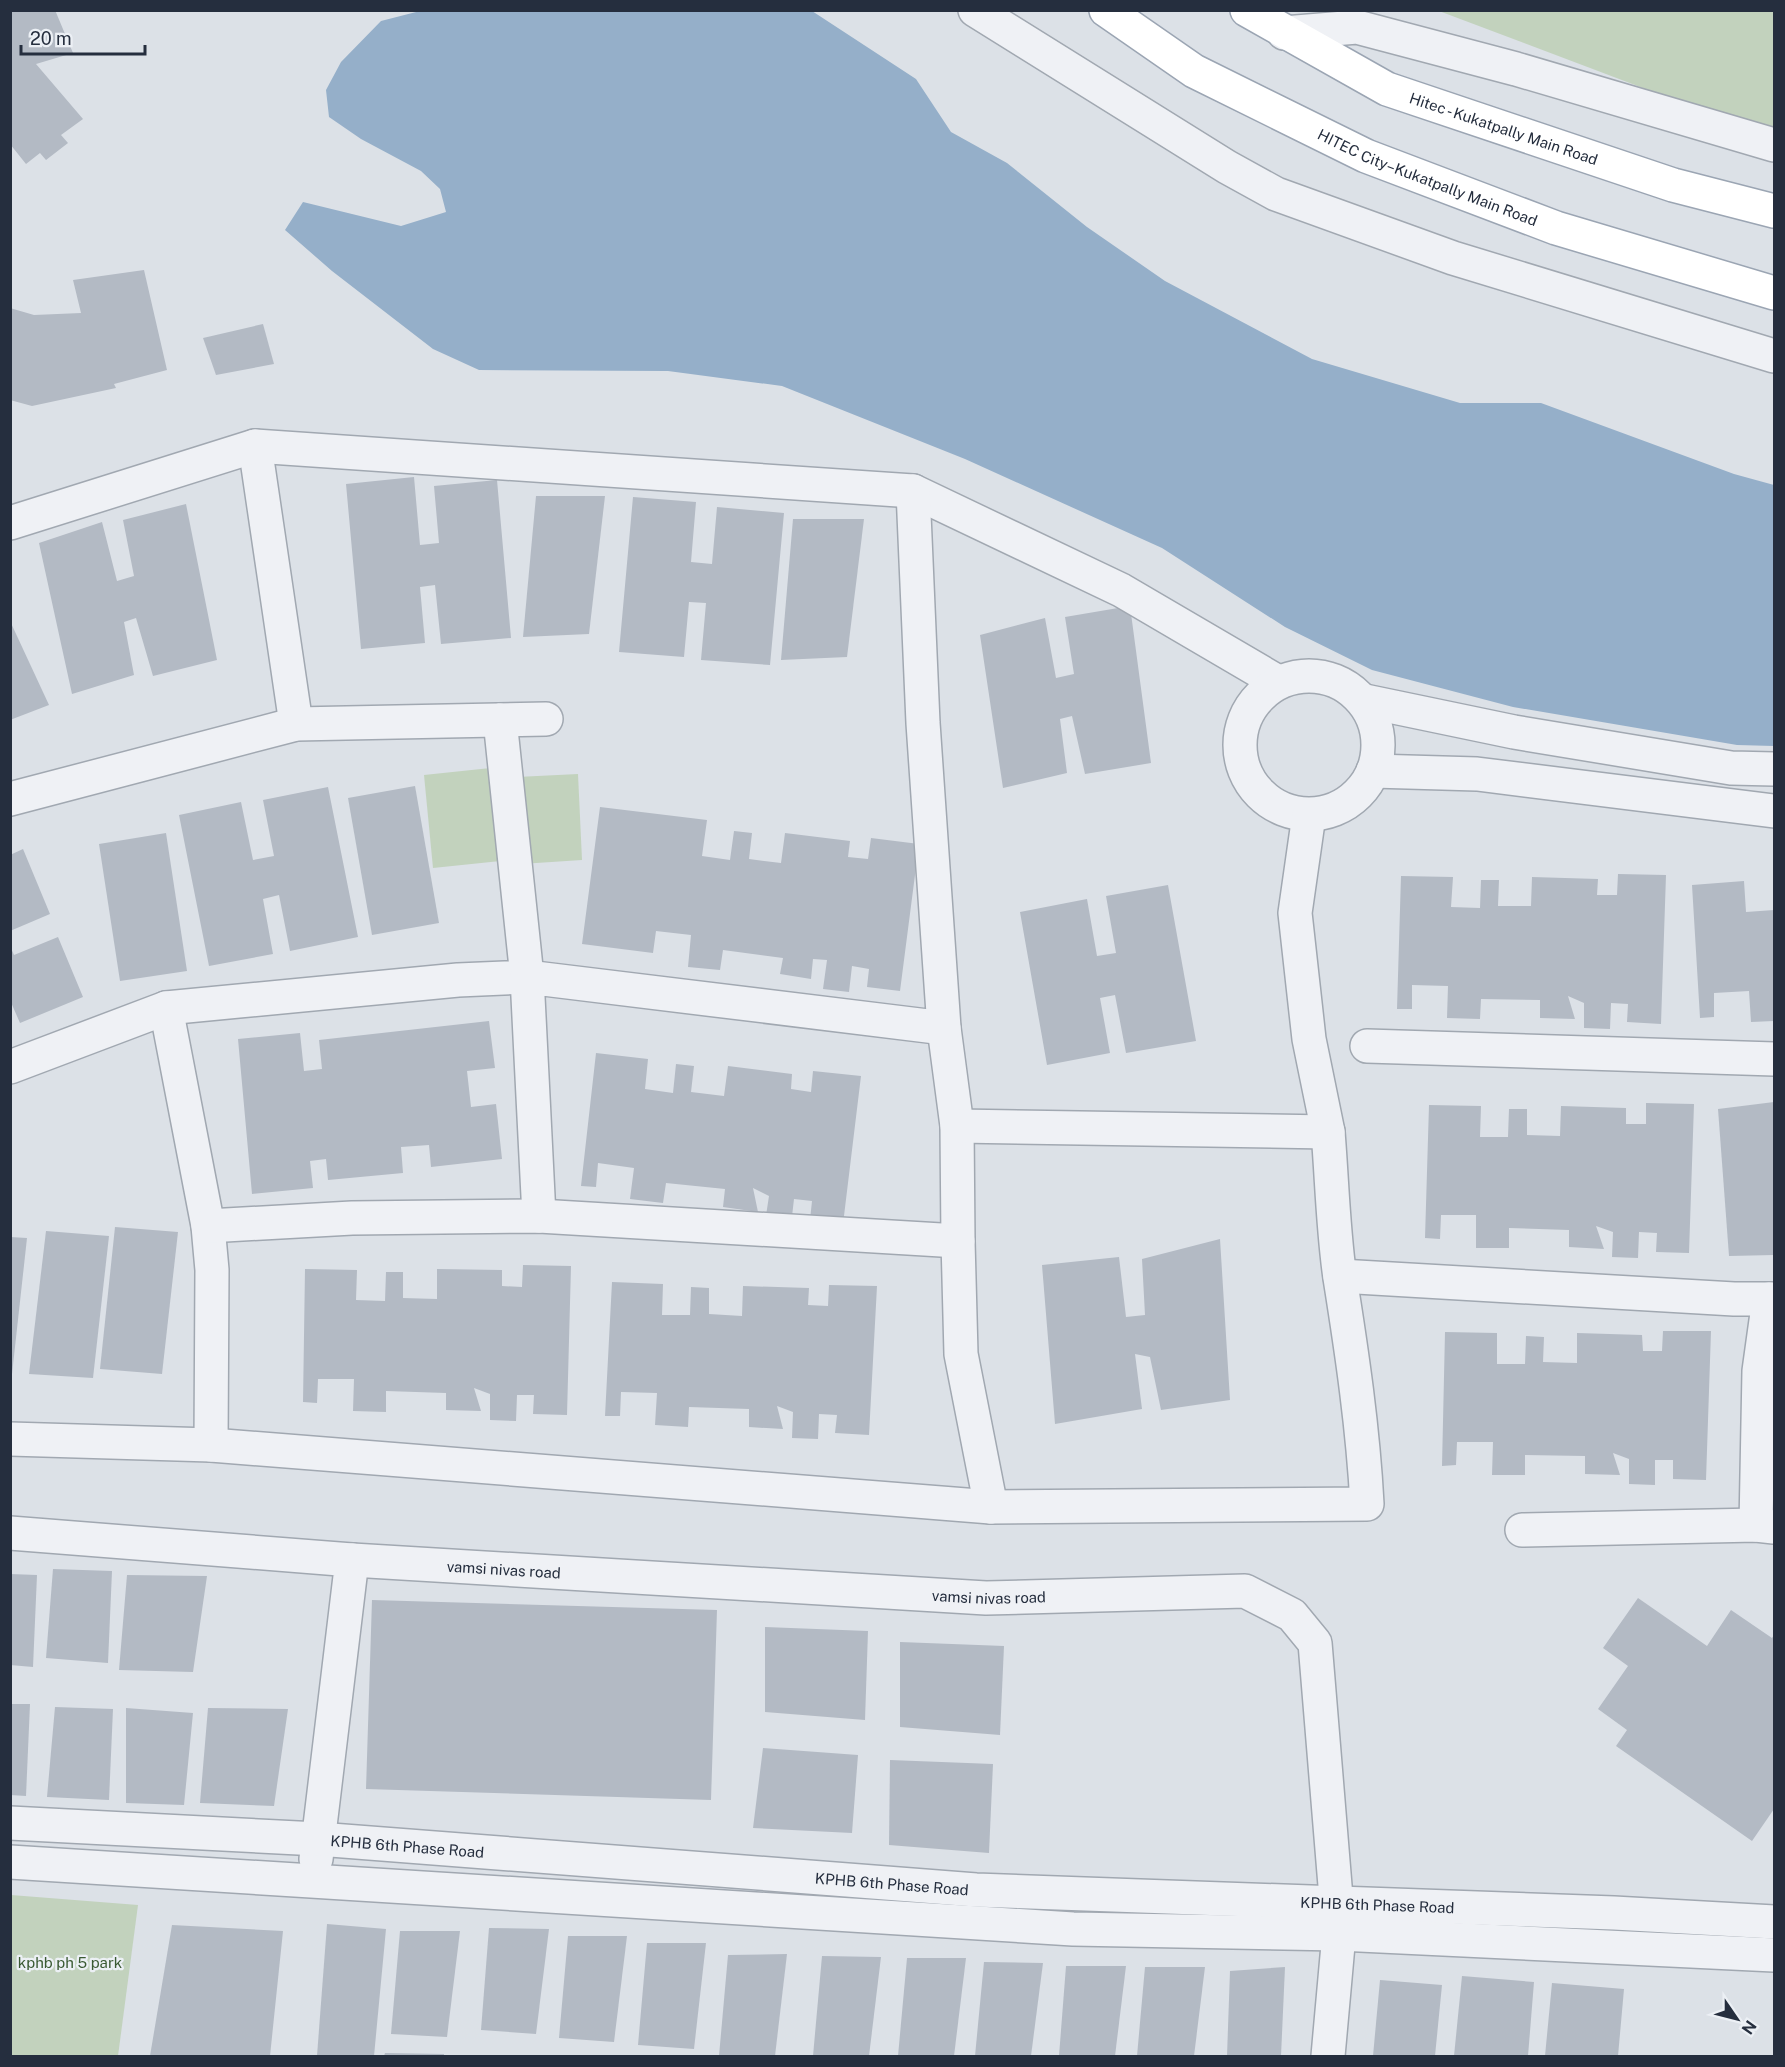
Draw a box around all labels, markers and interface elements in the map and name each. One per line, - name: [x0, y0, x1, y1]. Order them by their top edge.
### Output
- scale bar: [21, 18, 146, 56]
- text: 20 m: [30, 28, 72, 49]
- street label: Hitec - Kukatpally Main Road: [1408, 89, 1600, 168]
- street label: HITEC City–Kukatpally Main Road: [1315, 125, 1540, 229]
- street label: vamsi nivas road: [446, 1557, 561, 1581]
- street label: vamsi nivas road: [931, 1586, 1046, 1607]
- street label: KPHB 6th Phase Road: [330, 1831, 485, 1860]
- street label: KPHB 6th Phase Road: [814, 1869, 969, 1898]
- street label: KPHB 6th Phase Road: [1300, 1893, 1455, 1916]
- park label: kphb ph 5 park: [18, 1954, 122, 1971]
- north arrow: [1707, 1989, 1767, 2049]
- text: N: [1738, 2017, 1760, 2038]

